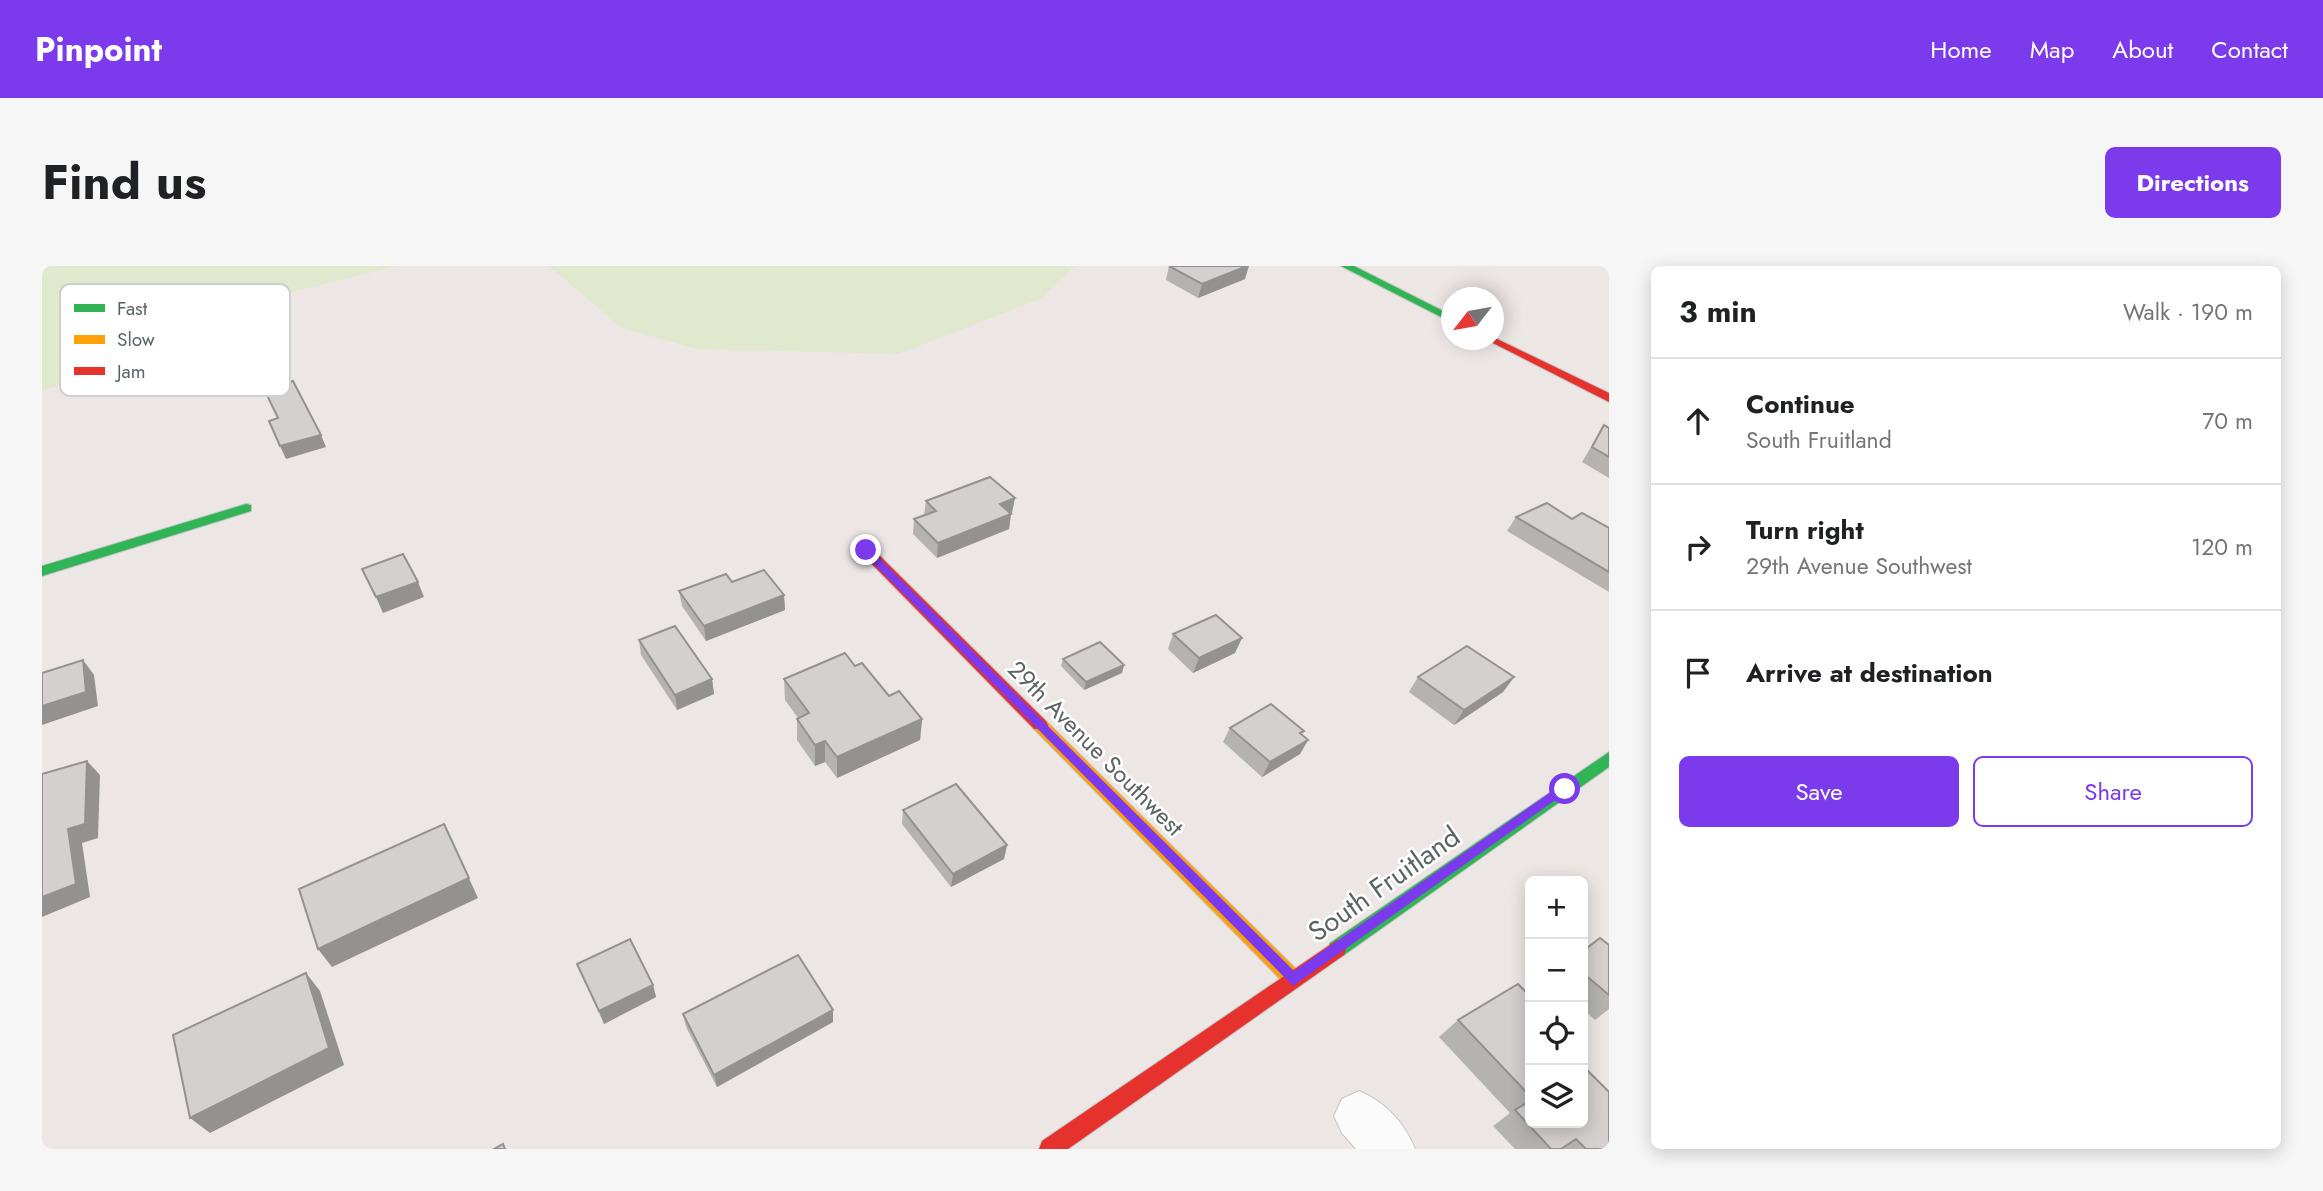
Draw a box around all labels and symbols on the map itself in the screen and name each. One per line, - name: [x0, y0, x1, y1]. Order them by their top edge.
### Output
- legend: [60, 284, 290, 396]
- north arrow: [1441, 287, 1504, 350]
- text: Fast: [117, 295, 148, 322]
- text: Slow: [117, 326, 155, 353]
- text: Jam: [114, 358, 146, 385]
- route end: [850, 534, 881, 565]
- street label: 29th Avenue Southwest: [1000, 652, 1192, 844]
- route start: [1549, 773, 1580, 804]
- street label: South Fruitland: [1300, 816, 1468, 952]

